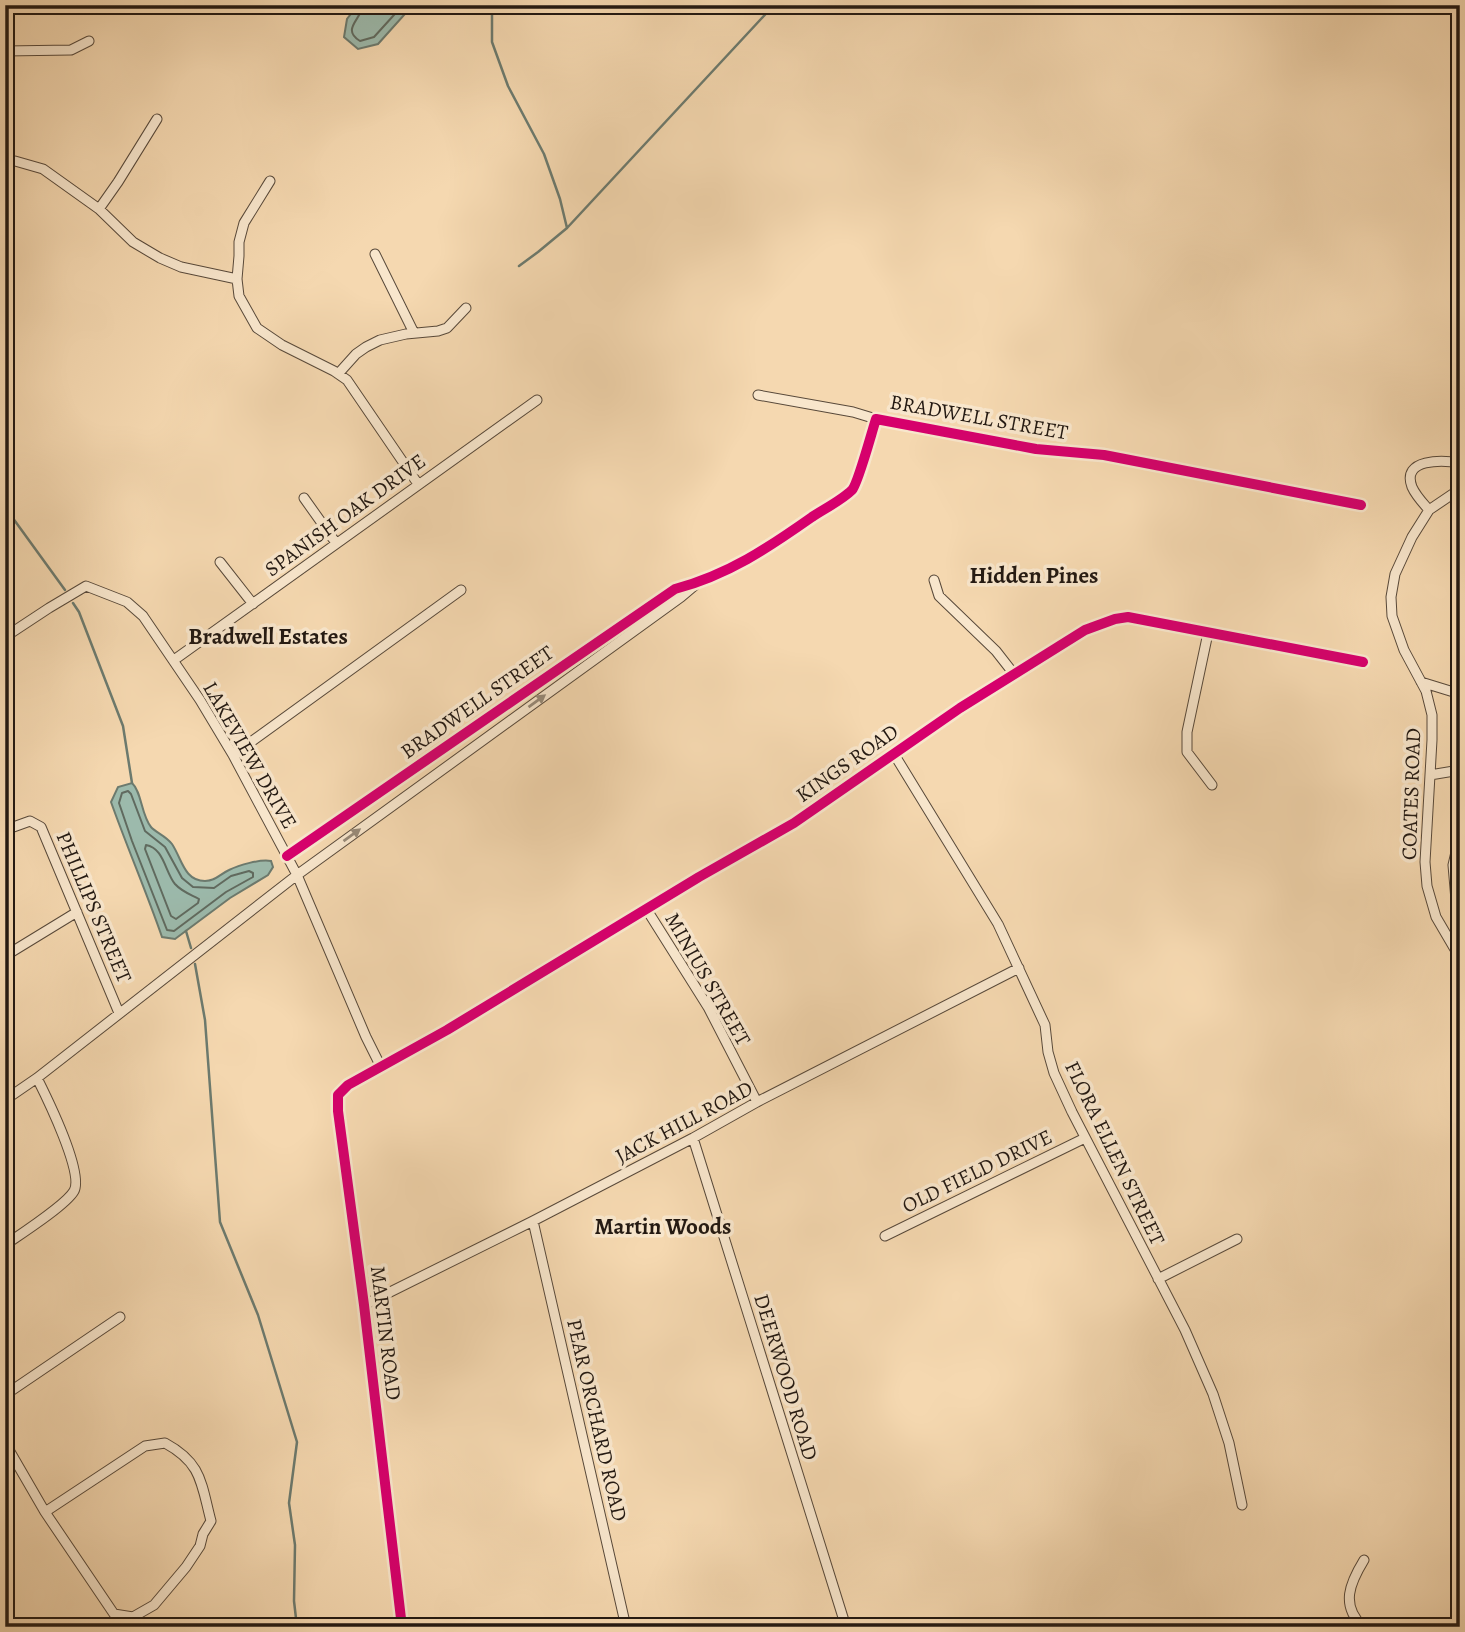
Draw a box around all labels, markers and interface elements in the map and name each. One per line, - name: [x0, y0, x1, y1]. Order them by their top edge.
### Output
- street label: BRADWELL STREET: [888, 388, 1071, 447]
- street label: SPANISH OAK DRIVE: [259, 447, 431, 583]
- district label: Hidden Pines: [970, 560, 1098, 591]
- district label: Bradwell Estates: [188, 621, 348, 652]
- street label: BRADWELL STREET: [395, 638, 559, 765]
- street label: LAKEVIEW DRIVE: [196, 676, 304, 834]
- one-way arrow: [528, 695, 546, 709]
- street label: KINGS ROAD: [790, 717, 904, 809]
- street label: COATES ROAD: [1395, 728, 1427, 860]
- street label: PHILLIPS STREET: [50, 827, 139, 987]
- one-way arrow: [343, 828, 362, 842]
- street label: MINIUS STREET: [659, 907, 758, 1051]
- street label: FLORA ELLEN STREET: [1058, 1056, 1172, 1250]
- street label: JACK HILL ROAD: [610, 1074, 758, 1170]
- street label: OLD FIELD DRIVE: [897, 1122, 1057, 1220]
- district label: Martin Woods: [595, 1211, 731, 1242]
- street label: MARTIN ROAD: [364, 1264, 408, 1402]
- street label: DEERWOOD ROAD: [747, 1290, 825, 1464]
- street label: PEAR ORCHARD ROAD: [560, 1316, 634, 1524]

